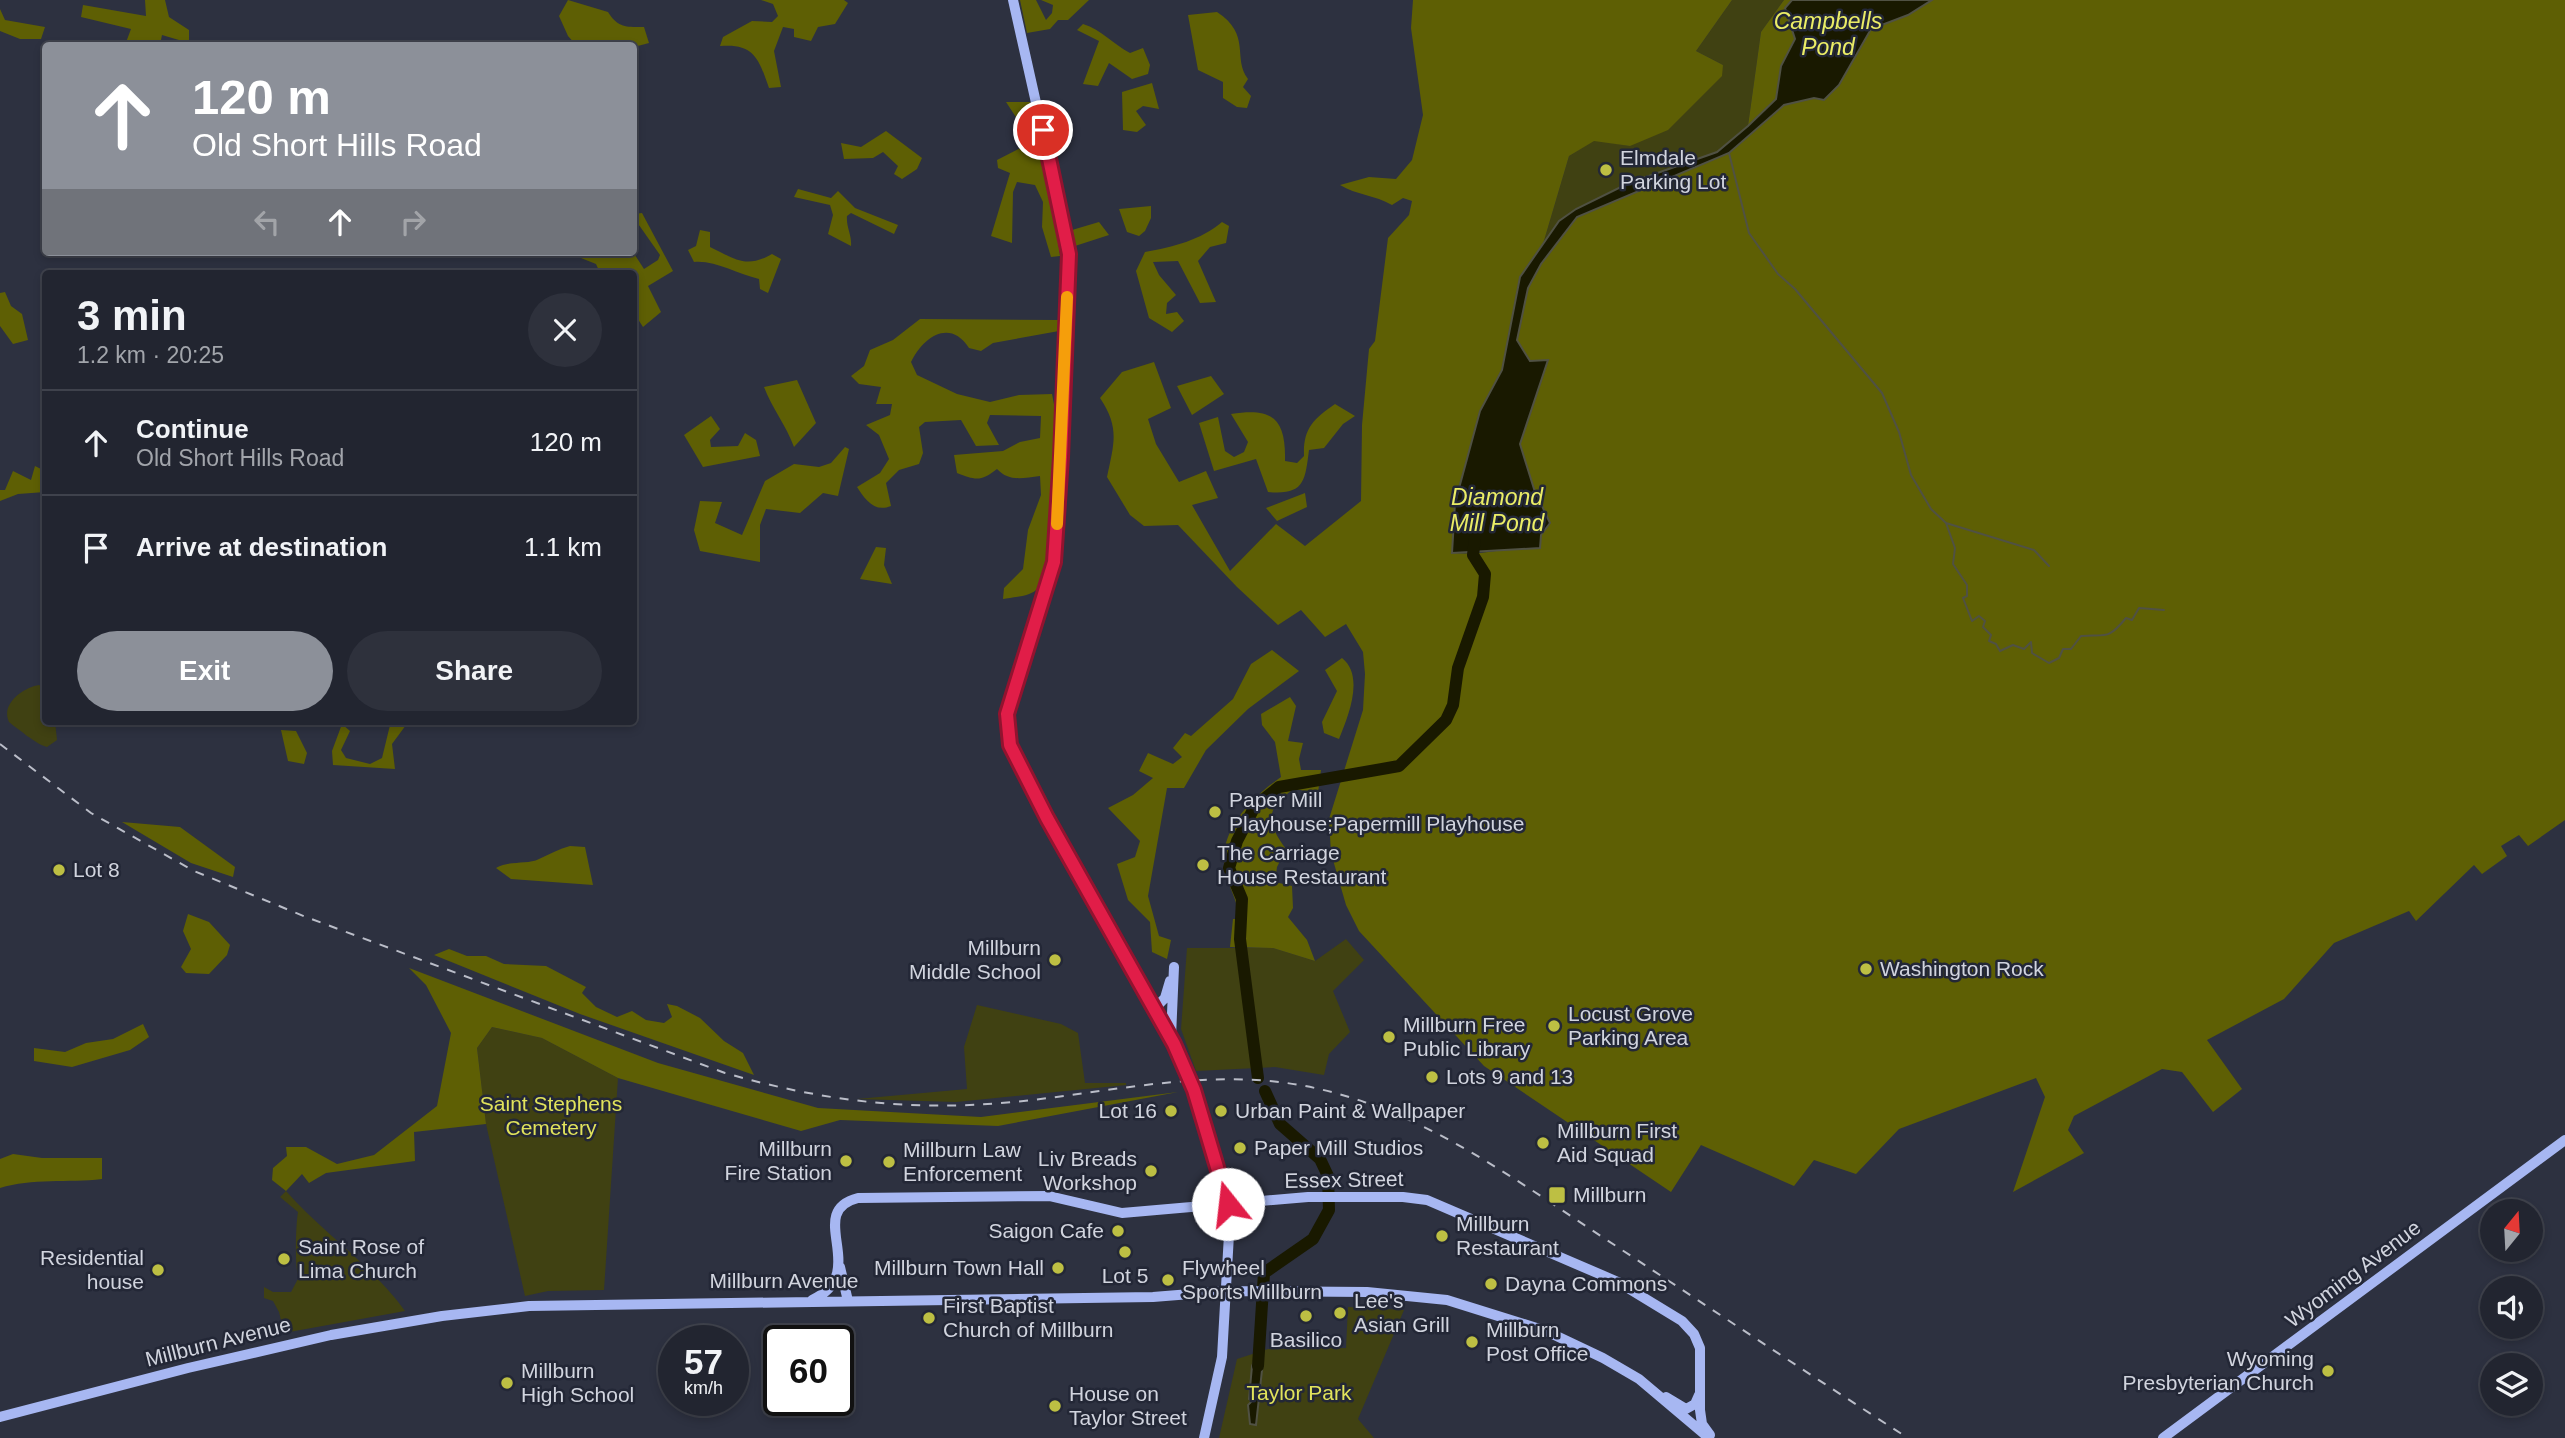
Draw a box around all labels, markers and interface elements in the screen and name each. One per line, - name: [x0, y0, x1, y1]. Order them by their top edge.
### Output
- water label: Campbells Pond: [1774, 8, 1883, 60]
- icon: ahead: [77, 70, 168, 161]
- text: 120 m: [192, 70, 331, 124]
- pin: [1013, 100, 1073, 160]
- icon: arrive: [1024, 111, 1062, 149]
- text: Old Short Hills Road: [192, 127, 482, 163]
- place label: Elmdale Parking Lot: [1620, 146, 1726, 193]
- marker: Elmdale Parking Lot: [1598, 162, 1614, 178]
- icon: left: [248, 203, 286, 241]
- icon: ahead: [321, 203, 359, 241]
- icon: right: [394, 203, 432, 241]
- text: 3 min: [77, 292, 187, 339]
- button: close: [528, 293, 602, 367]
- text: 1.2 km · 20:25: [77, 342, 224, 368]
- text: Continue: [136, 414, 249, 444]
- icon: ahead: [77, 424, 115, 462]
- text: 120 m: [530, 427, 602, 457]
- text: Old Short Hills Road: [136, 445, 344, 471]
- water label: Diamond Mill Pond: [1450, 484, 1545, 536]
- icon: arrive: [77, 529, 115, 567]
- text: Arrive at destination: [136, 532, 387, 562]
- text: 1.1 km: [524, 532, 602, 562]
- button: Exit: [77, 631, 333, 711]
- button: Share: [347, 631, 602, 711]
- place label: Paper Mill Playhouse;Papermill Playhouse: [1229, 788, 1524, 835]
- marker: Paper Mill Playhouse;Papermill Playhouse: [1207, 804, 1223, 820]
- place label: The Carriage House Restaurant: [1217, 841, 1386, 888]
- marker: The Carriage House Restaurant: [1195, 857, 1211, 873]
- place label: Lot 8: [73, 858, 120, 881]
- marker: Lot 8: [51, 862, 67, 878]
- place label: Millburn Middle School: [909, 936, 1041, 983]
- marker: Millburn Middle School: [1047, 952, 1063, 968]
- place label: Washington Rock: [1880, 957, 2044, 980]
- marker: Washington Rock: [1858, 961, 1874, 977]
- place label: Locust Grove Parking Area: [1568, 1002, 1693, 1049]
- place label: Millburn Free Public Library: [1403, 1013, 1531, 1060]
- marker: Locust Grove Parking Area: [1546, 1018, 1562, 1034]
- marker: Millburn Free Public Library: [1381, 1029, 1397, 1045]
- place label: Lots 9 and 13: [1446, 1065, 1573, 1088]
- marker: Lots 9 and 13: [1424, 1069, 1440, 1085]
- park label: Saint Stephens Cemetery: [480, 1092, 622, 1139]
- place label: Lot 16: [1099, 1099, 1157, 1122]
- place label: Urban Paint & Wallpaper: [1235, 1099, 1465, 1122]
- marker: Lot 16: [1163, 1103, 1179, 1119]
- marker: Urban Paint & Wallpaper: [1213, 1103, 1229, 1119]
- place label: Millburn First Aid Squad: [1557, 1119, 1677, 1166]
- marker: Millburn First Aid Squad: [1535, 1135, 1551, 1151]
- place label: Paper Mill Studios: [1254, 1136, 1423, 1159]
- place label: Millburn Fire Station: [725, 1137, 832, 1184]
- place label: Millburn Law Enforcement: [903, 1138, 1022, 1185]
- marker: Paper Mill Studios: [1232, 1140, 1248, 1156]
- place label: Liv Breads Workshop: [1038, 1147, 1137, 1194]
- marker: Millburn Fire Station: [838, 1153, 854, 1169]
- marker: Millburn Law Enforcement: [881, 1154, 897, 1170]
- marker: Liv Breads Workshop: [1143, 1163, 1159, 1179]
- position arrow: [1191, 1167, 1265, 1241]
- street label: Essex Street: [1284, 1167, 1404, 1192]
- place label: Millburn: [1573, 1183, 1647, 1206]
- marker: Millburn: [1547, 1185, 1567, 1205]
- north arrow: [2480, 1199, 2543, 1262]
- map controls: [2480, 1199, 2543, 1416]
- place label: Millburn Restaurant: [1456, 1212, 1559, 1259]
- street label: Wyoming Avenue: [2281, 1215, 2425, 1332]
- place label: Saigon Cafe: [988, 1219, 1104, 1242]
- marker: Saigon Cafe: [1110, 1223, 1126, 1239]
- marker: Millburn Restaurant: [1434, 1228, 1450, 1244]
- place label: Saint Rose of Lima Church: [298, 1235, 424, 1282]
- marker: Lot 5: [1117, 1244, 1133, 1260]
- place label: Residential house: [40, 1246, 144, 1293]
- marker: Saint Rose of Lima Church: [276, 1251, 292, 1267]
- place label: Millburn Town Hall: [874, 1256, 1044, 1279]
- place label: Flywheel Sports Millburn: [1182, 1256, 1322, 1303]
- marker: Millburn Town Hall: [1050, 1260, 1066, 1276]
- marker: Residential house: [150, 1262, 166, 1278]
- place label: Lot 5: [1102, 1264, 1148, 1287]
- street label: Millburn Avenue: [709, 1269, 859, 1292]
- marker: Flywheel Sports Millburn: [1160, 1272, 1176, 1288]
- place label: Dayna Commons: [1505, 1272, 1667, 1295]
- marker: Dayna Commons: [1483, 1276, 1499, 1292]
- button: sound: [2480, 1276, 2543, 1339]
- place label: Lee's Asian Grill: [1354, 1289, 1450, 1336]
- place label: First Baptist Church of Millburn: [943, 1294, 1113, 1341]
- marker: Lee's Asian Grill: [1332, 1305, 1348, 1321]
- marker: Basilico: [1298, 1308, 1314, 1324]
- marker: First Baptist Church of Millburn: [921, 1310, 937, 1326]
- street label: Millburn Avenue: [143, 1312, 293, 1371]
- place label: Millburn Post Office: [1486, 1318, 1588, 1365]
- speed limit sign: 60: [763, 1325, 854, 1416]
- place label: Basilico: [1270, 1328, 1342, 1351]
- marker: Millburn Post Office: [1464, 1334, 1480, 1350]
- text: 57: [684, 1342, 723, 1381]
- place label: Wyoming Presbyterian Church: [2123, 1347, 2314, 1394]
- button: layers: [2480, 1353, 2543, 1416]
- place label: Millburn High School: [521, 1359, 634, 1406]
- marker: Wyoming Presbyterian Church: [2320, 1363, 2336, 1379]
- marker: Millburn High School: [499, 1375, 515, 1391]
- text: km/h: [684, 1378, 723, 1398]
- park label: Taylor Park: [1246, 1381, 1352, 1404]
- place label: House on Taylor Street: [1069, 1382, 1187, 1429]
- marker: House on Taylor Street: [1047, 1398, 1063, 1414]

